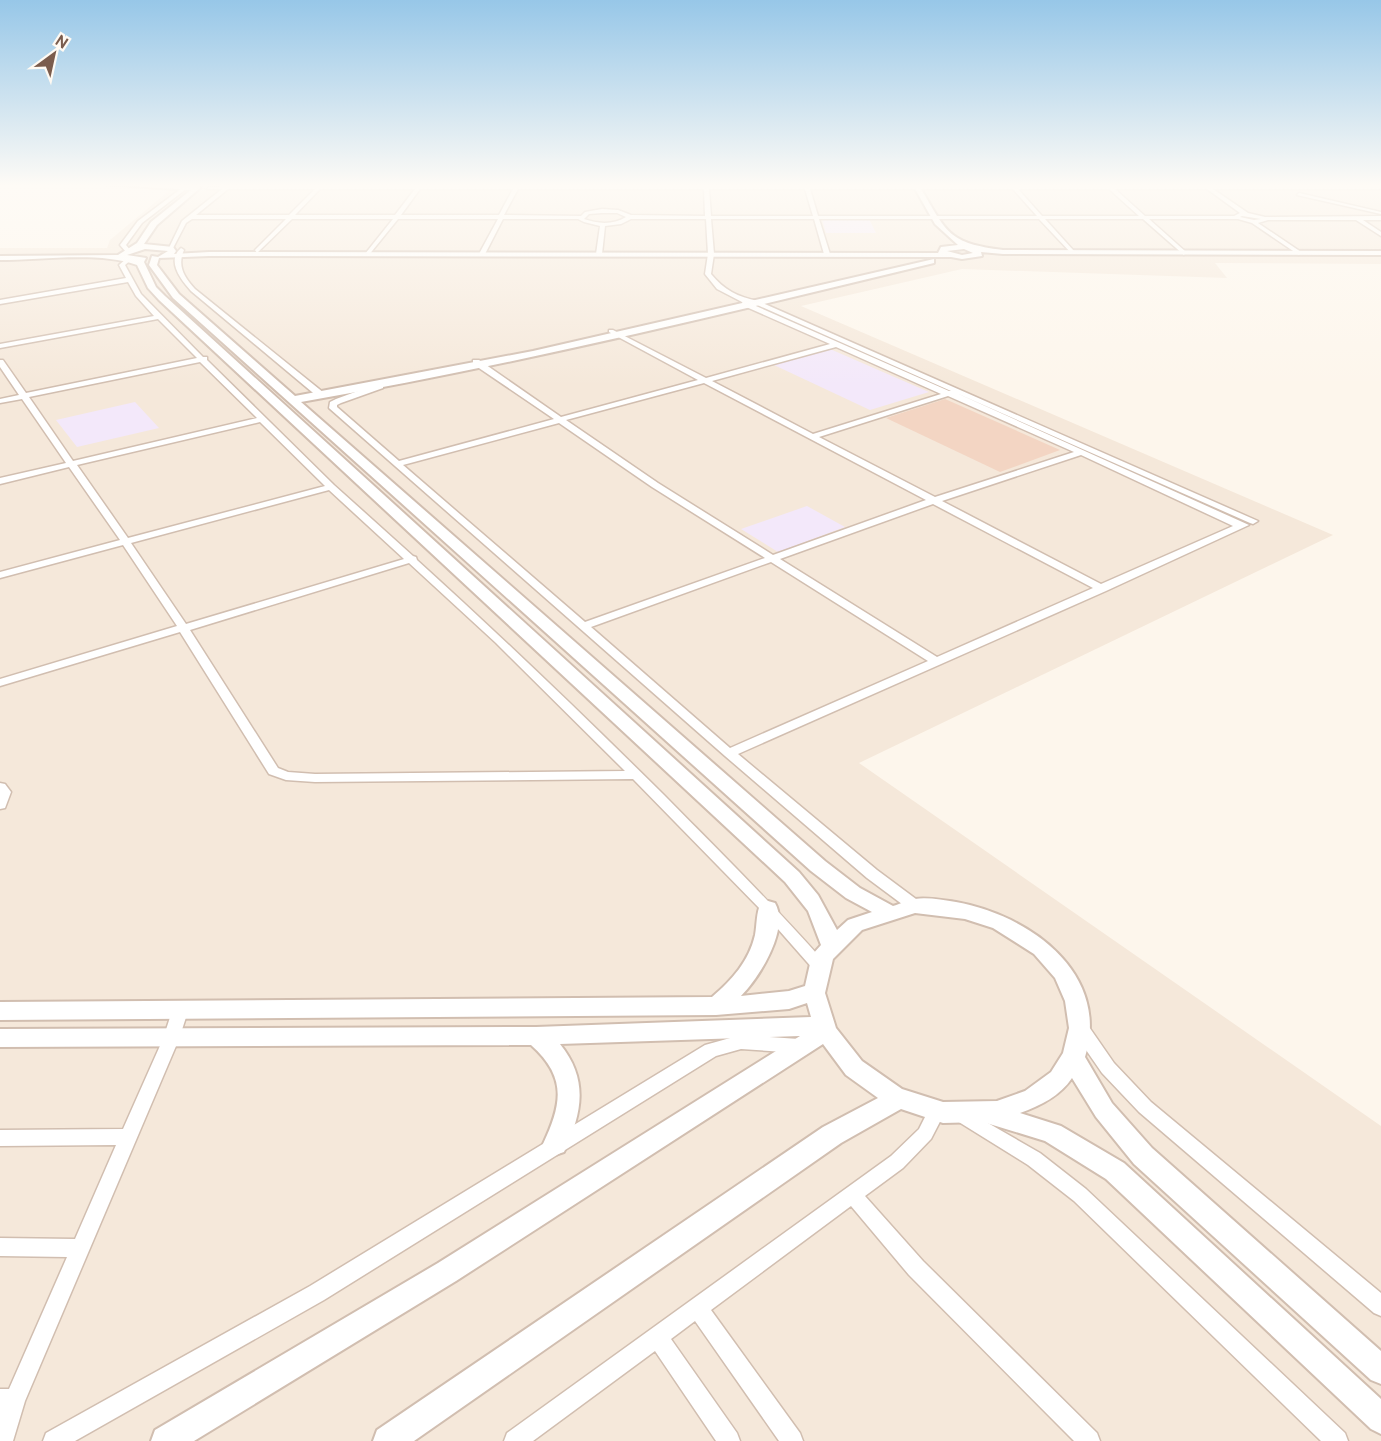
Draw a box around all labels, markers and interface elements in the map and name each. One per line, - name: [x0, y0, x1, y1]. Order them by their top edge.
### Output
- north arrow: [24, 24, 84, 84]
- text: N: [51, 32, 71, 55]

